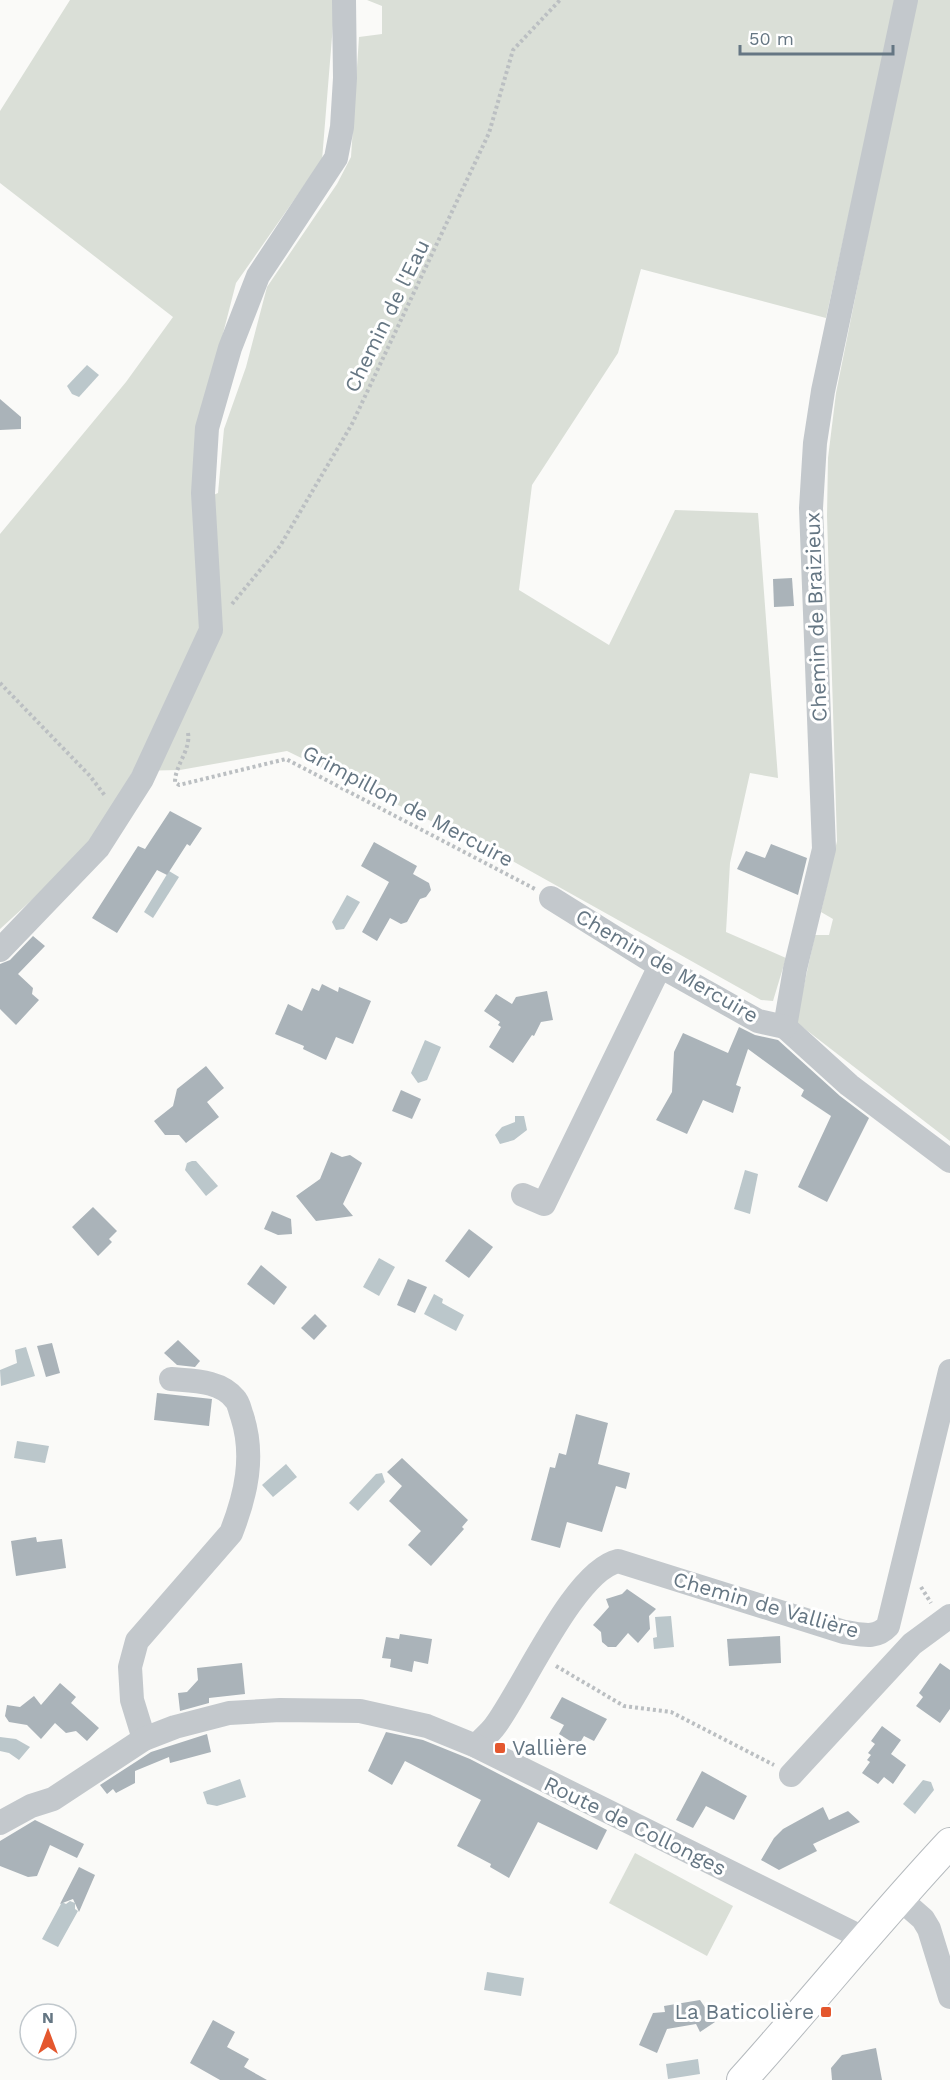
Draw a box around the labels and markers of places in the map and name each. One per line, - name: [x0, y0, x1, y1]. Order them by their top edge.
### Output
- place label: Vallière: [512, 1735, 587, 1760]
- marker: Vallière: [493, 1741, 507, 1755]
- place label: La Baticolière: [674, 1999, 814, 2024]
- marker: La Baticolière: [819, 2005, 833, 2019]

